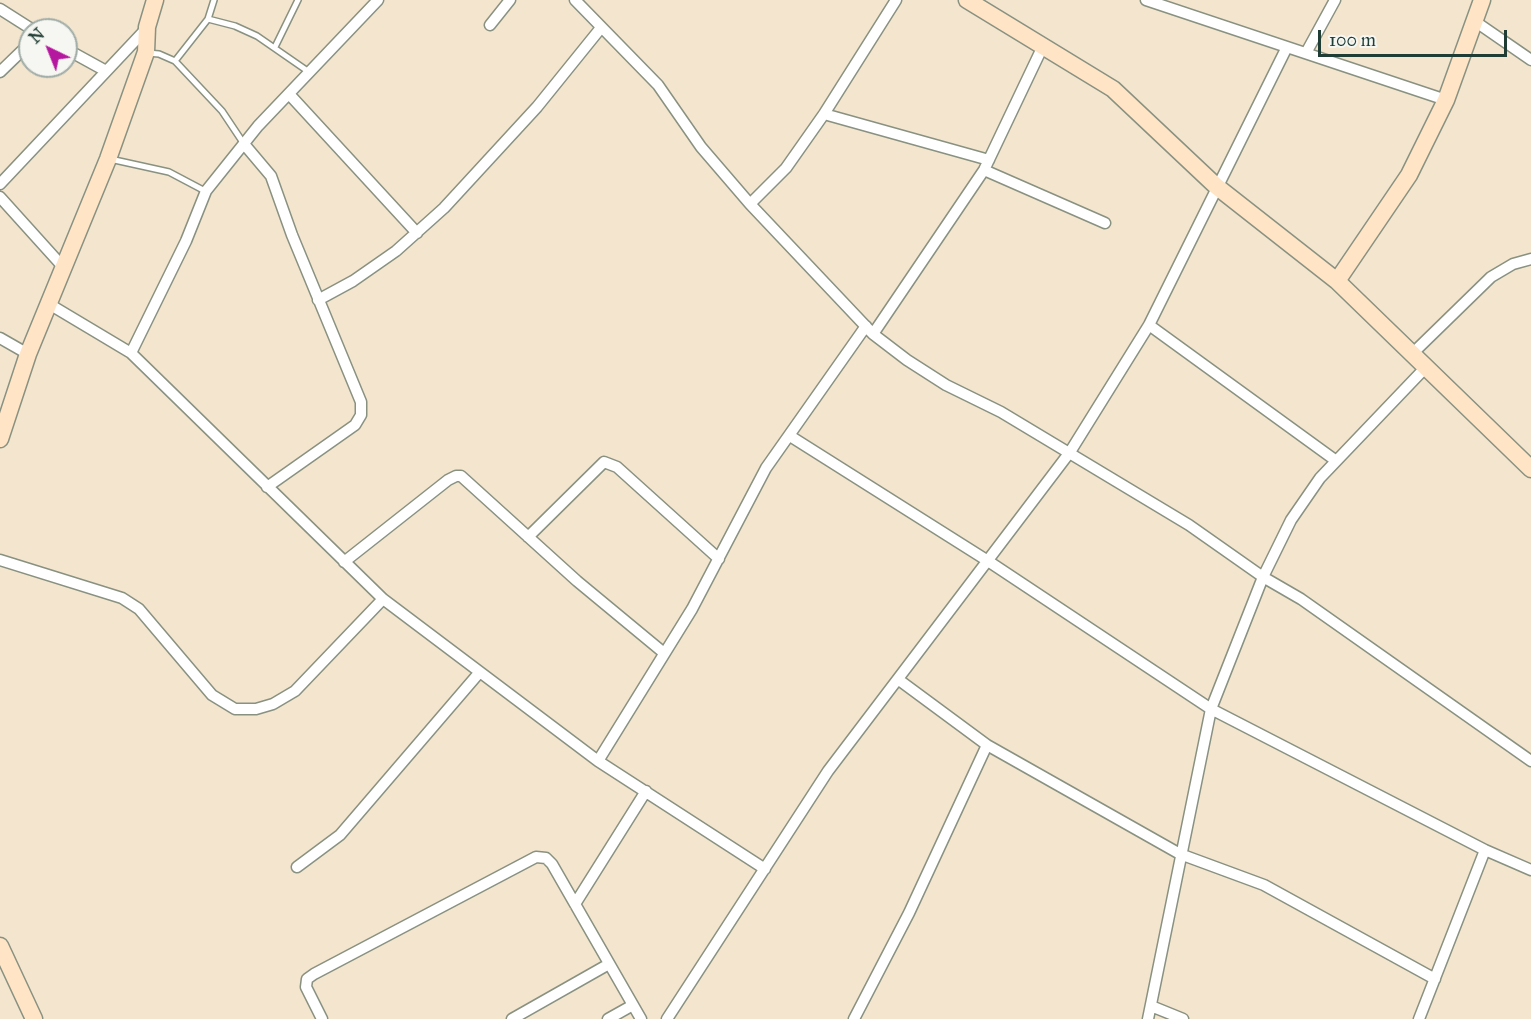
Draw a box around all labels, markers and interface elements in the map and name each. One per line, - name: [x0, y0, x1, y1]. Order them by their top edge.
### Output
- north arrow: [18, 18, 78, 78]
- scale bar: [1321, 18, 1510, 56]
- text: N: [25, 24, 48, 48]
- text: 100 m: [1329, 29, 1376, 51]

